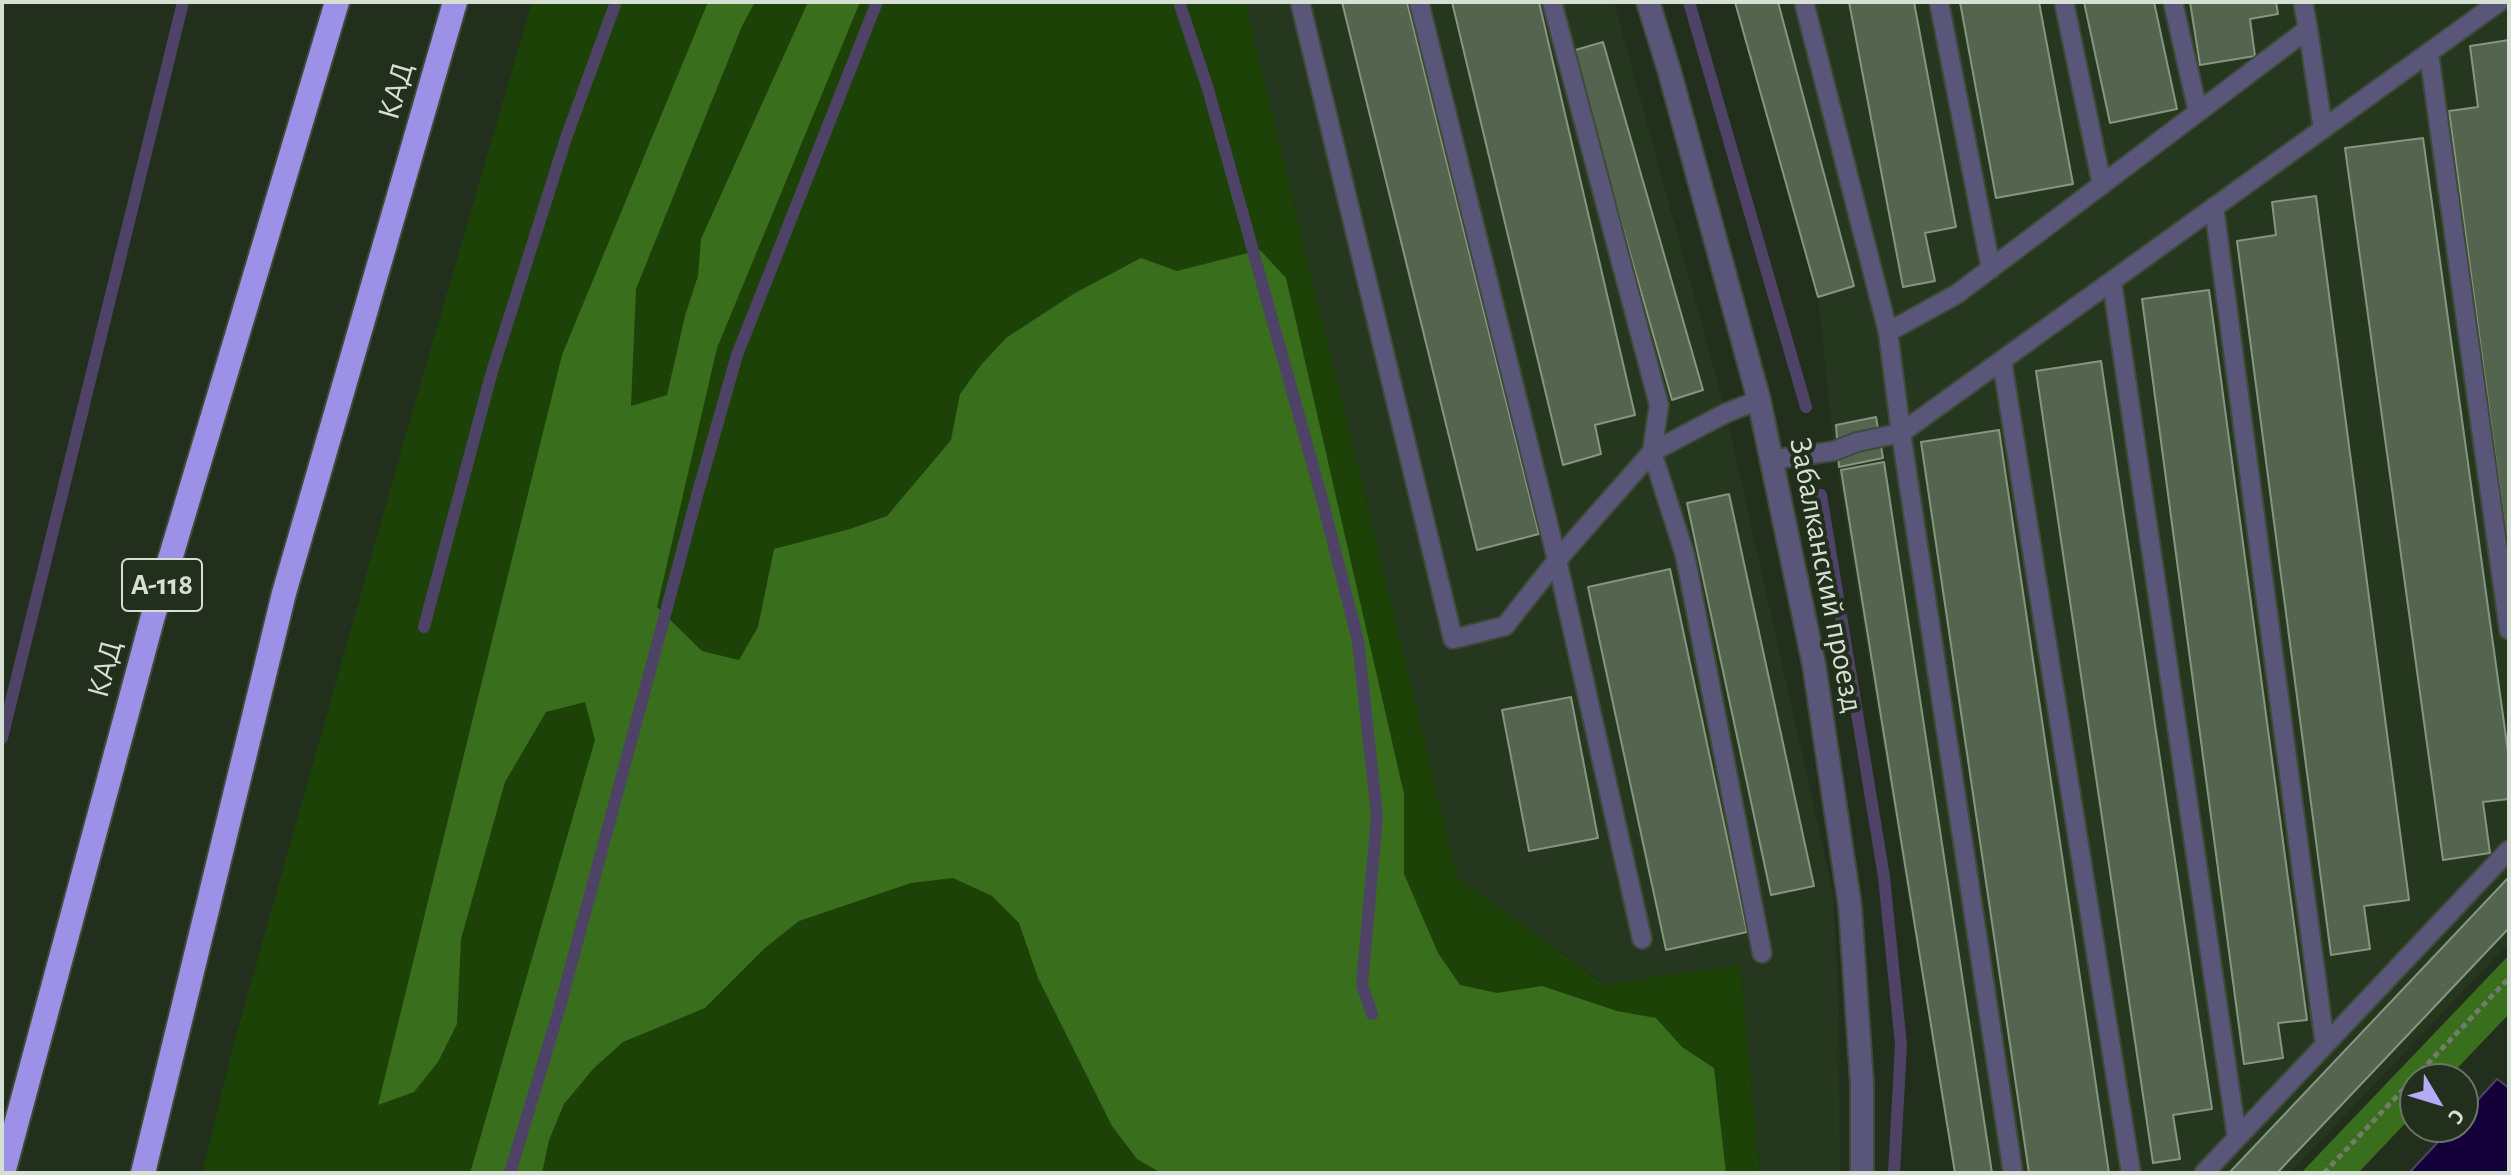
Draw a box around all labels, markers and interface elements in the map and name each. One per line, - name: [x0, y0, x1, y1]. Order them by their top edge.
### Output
- street label: КАД: [370, 58, 422, 124]
- street label: Забалканский проезд: [1780, 434, 1872, 716]
- road number: А-118: [122, 559, 202, 611]
- street label: КАД: [79, 636, 131, 702]
- north arrow: [2399, 1063, 2479, 1143]
- text: С: [2444, 1105, 2469, 1128]

